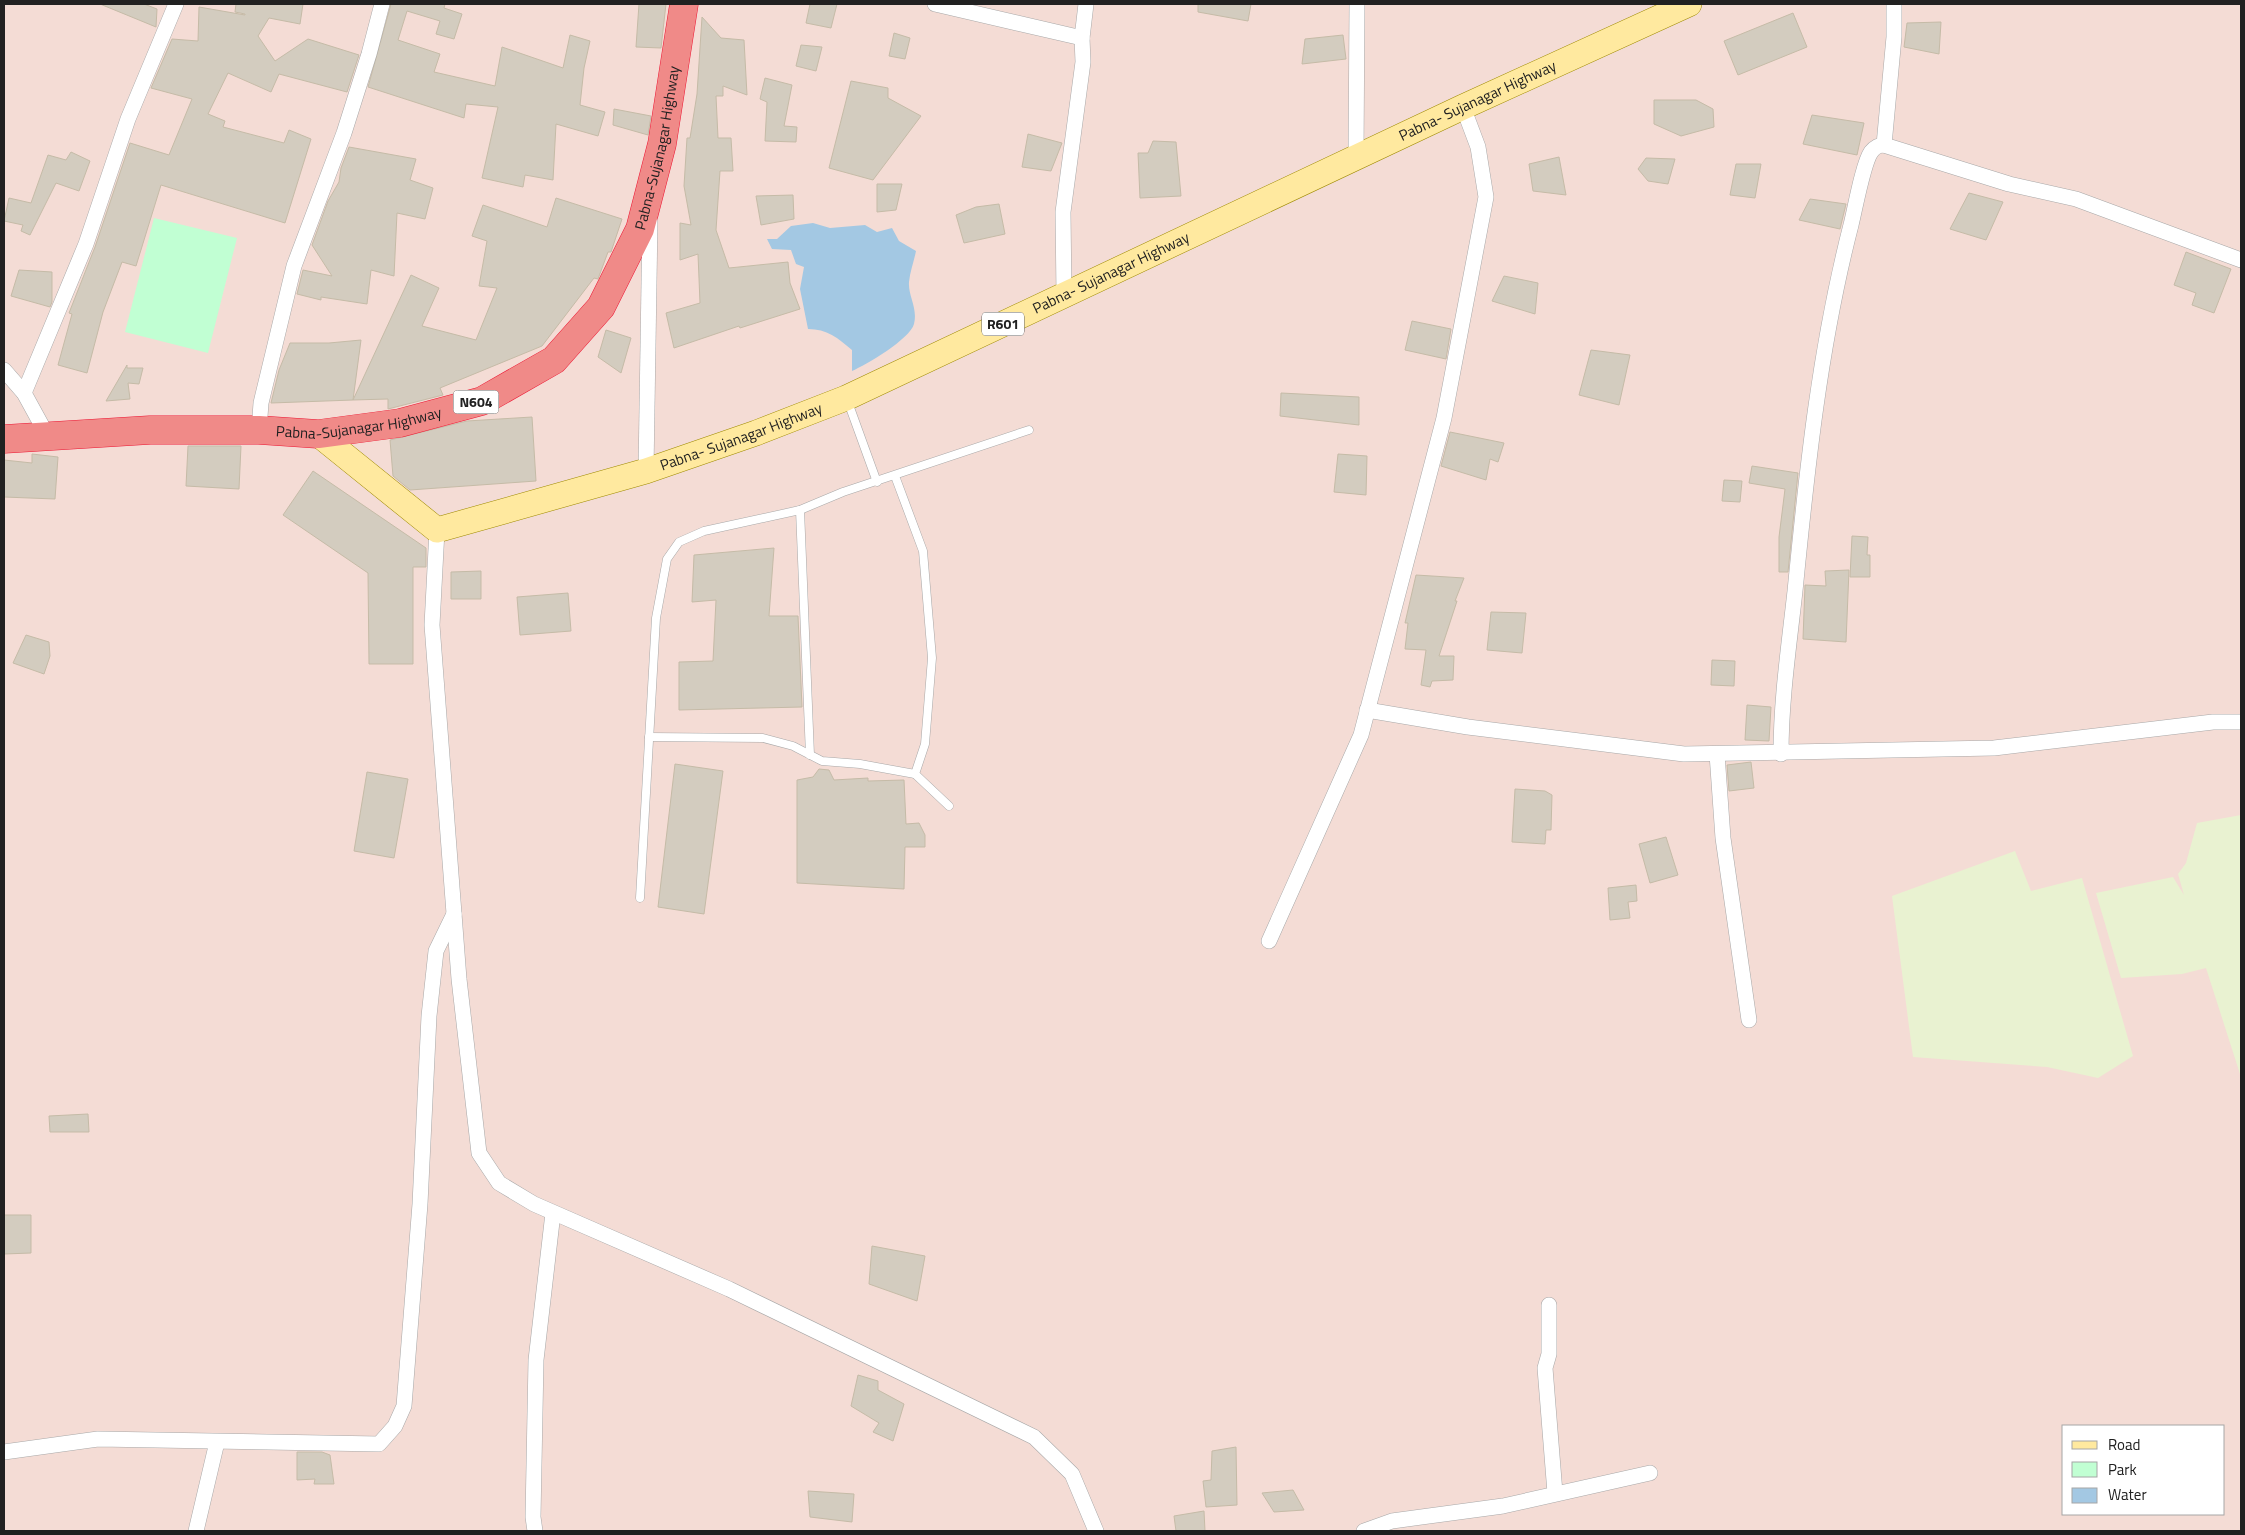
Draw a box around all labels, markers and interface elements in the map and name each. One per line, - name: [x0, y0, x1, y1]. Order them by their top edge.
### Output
- street label: Pabna- Sujanagar Highway: [1395, 54, 1560, 147]
- street label: Pabna-Sujanagar Highway: [628, 64, 685, 232]
- street label: Pabna- Sujanagar Highway: [1028, 226, 1193, 319]
- road number: R601: [982, 312, 1024, 336]
- road number: N604: [454, 391, 498, 414]
- street label: Pabna- Sujanagar Highway: [657, 396, 825, 476]
- street label: Pabna-Sujanagar Highway: [275, 400, 444, 445]
- legend: [2062, 1425, 2225, 1515]
- text: Road: [2108, 1433, 2140, 1456]
- text: Park: [2108, 1458, 2137, 1481]
- text: Water: [2108, 1483, 2147, 1506]

